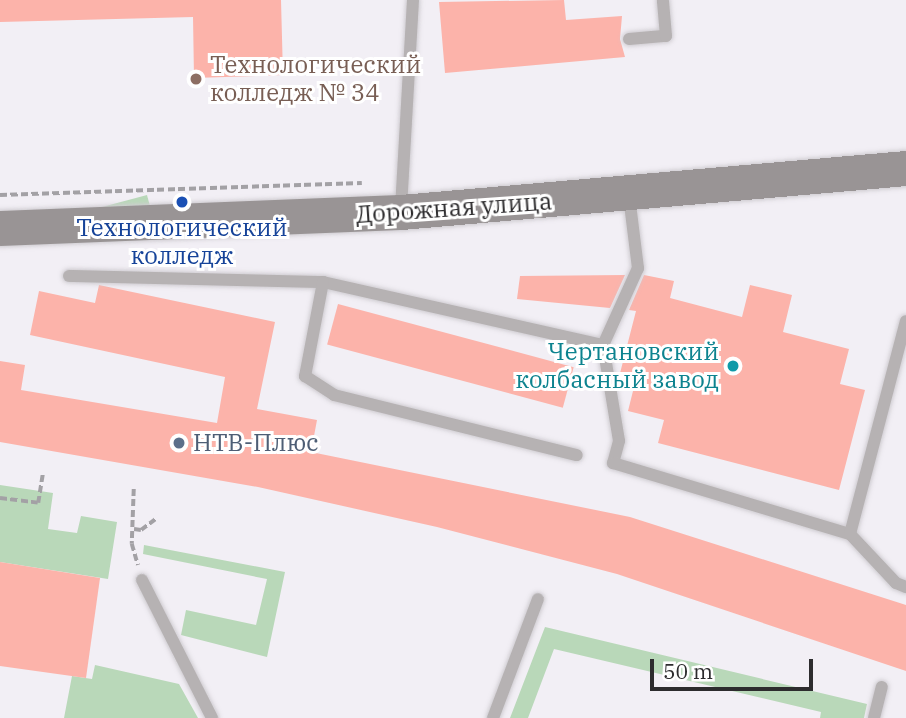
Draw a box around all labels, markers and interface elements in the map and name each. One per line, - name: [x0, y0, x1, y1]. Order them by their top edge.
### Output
- place label: Технологический колледж № 34: [210, 51, 421, 107]
- marker: Технологический колледж № 34: [188, 71, 204, 87]
- street label: Дорожная улица: [355, 187, 553, 229]
- marker: Технологический колледж: [174, 194, 190, 210]
- place label: Технологический колледж: [76, 214, 288, 270]
- place label: Чертановский колбасный завод: [515, 338, 719, 394]
- marker: Чертановский колбасный завод: [725, 358, 741, 374]
- place label: НТВ-Плюс: [193, 429, 319, 457]
- marker: НТВ-Плюс: [171, 435, 187, 451]
- scale bar: [654, 644, 817, 688]
- text: 50 m: [663, 657, 713, 685]

